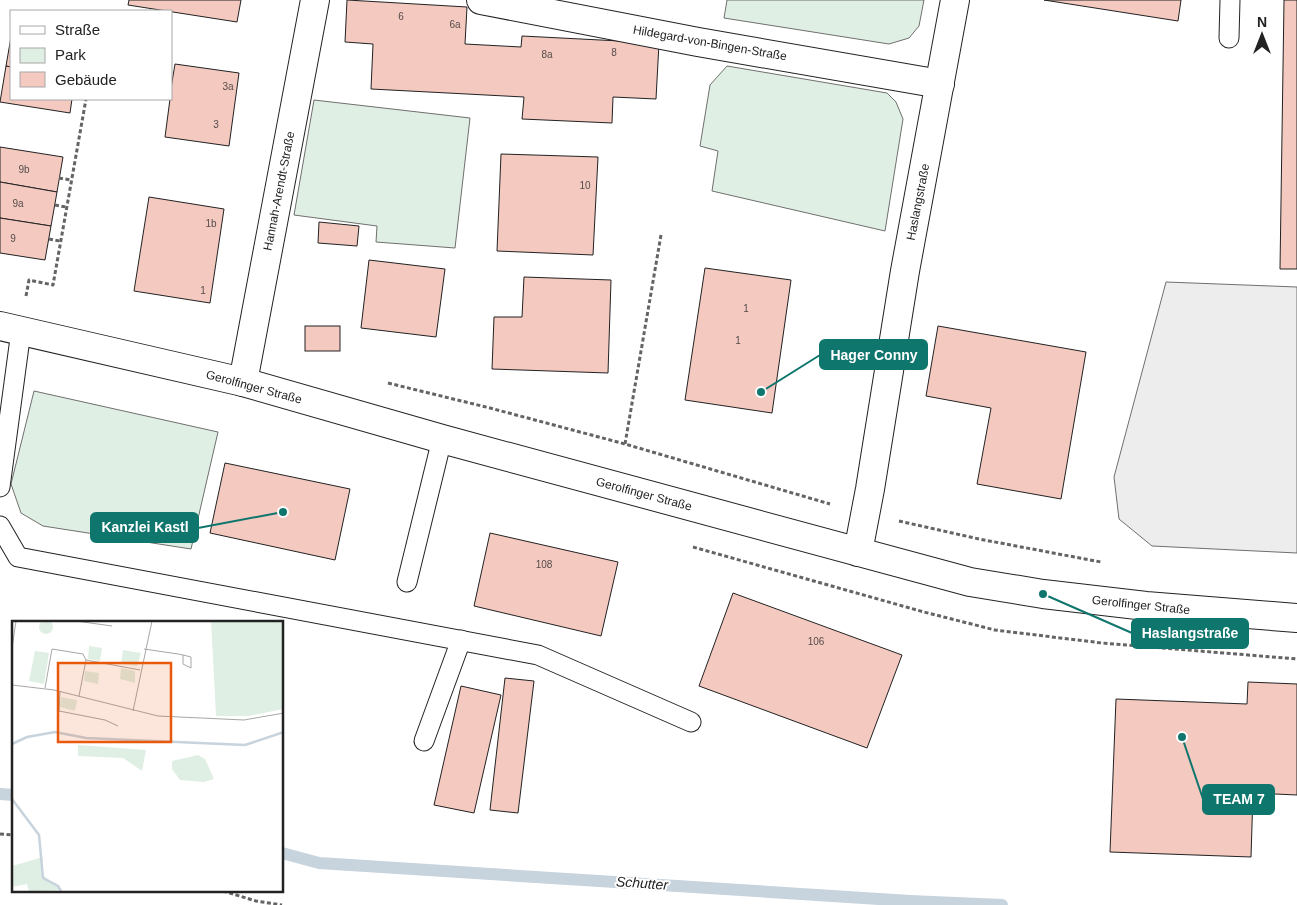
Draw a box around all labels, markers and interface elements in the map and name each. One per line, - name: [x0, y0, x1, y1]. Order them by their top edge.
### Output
- legend: [10, 10, 172, 100]
- north arrow: [1237, 10, 1287, 60]
- house number: 6: [398, 11, 404, 22]
- text: N: [1257, 14, 1267, 30]
- house number: 6a: [449, 19, 461, 30]
- text: Straße: [55, 21, 100, 38]
- street label: Hildegard-von-Bingen-Straße: [632, 23, 788, 64]
- text: Park: [55, 46, 86, 63]
- house number: 8: [611, 47, 617, 58]
- house number: 8a: [541, 49, 553, 60]
- text: Gebäude: [55, 71, 117, 88]
- house number: 3a: [222, 81, 234, 92]
- house number: 3: [213, 119, 219, 130]
- street label: Hannah-Arendt-Straße: [261, 130, 298, 252]
- street label: Haslangstraße: [904, 162, 932, 242]
- house number: 9b: [18, 164, 30, 175]
- house number: 10: [579, 180, 591, 191]
- house number: 9a: [12, 198, 24, 209]
- house number: 1b: [205, 218, 217, 229]
- house number: 9: [10, 233, 16, 244]
- house number: 1: [200, 285, 206, 296]
- house number: 1: [743, 303, 749, 314]
- house number: 1: [735, 335, 741, 346]
- callout: Hager Conny: [820, 340, 927, 369]
- text: Hager Conny: [830, 347, 918, 363]
- street label: Gerolfinger Straße: [205, 367, 304, 407]
- street label: Gerolfinger Straße: [595, 474, 694, 514]
- callout: Kanzlei Kastl: [91, 513, 198, 542]
- text: Kanzlei Kastl: [101, 519, 189, 535]
- house number: 108: [536, 559, 553, 570]
- street label: Gerolfinger Straße: [1091, 593, 1191, 617]
- callout: Haslangstraße: [1132, 619, 1248, 648]
- inset map: [12, 621, 284, 892]
- text: Haslangstraße: [1142, 625, 1238, 641]
- house number: 106: [808, 636, 825, 647]
- callout: TEAM 7: [1203, 785, 1274, 814]
- text: TEAM 7: [1213, 791, 1265, 807]
- water label: Schutter: [615, 873, 670, 893]

